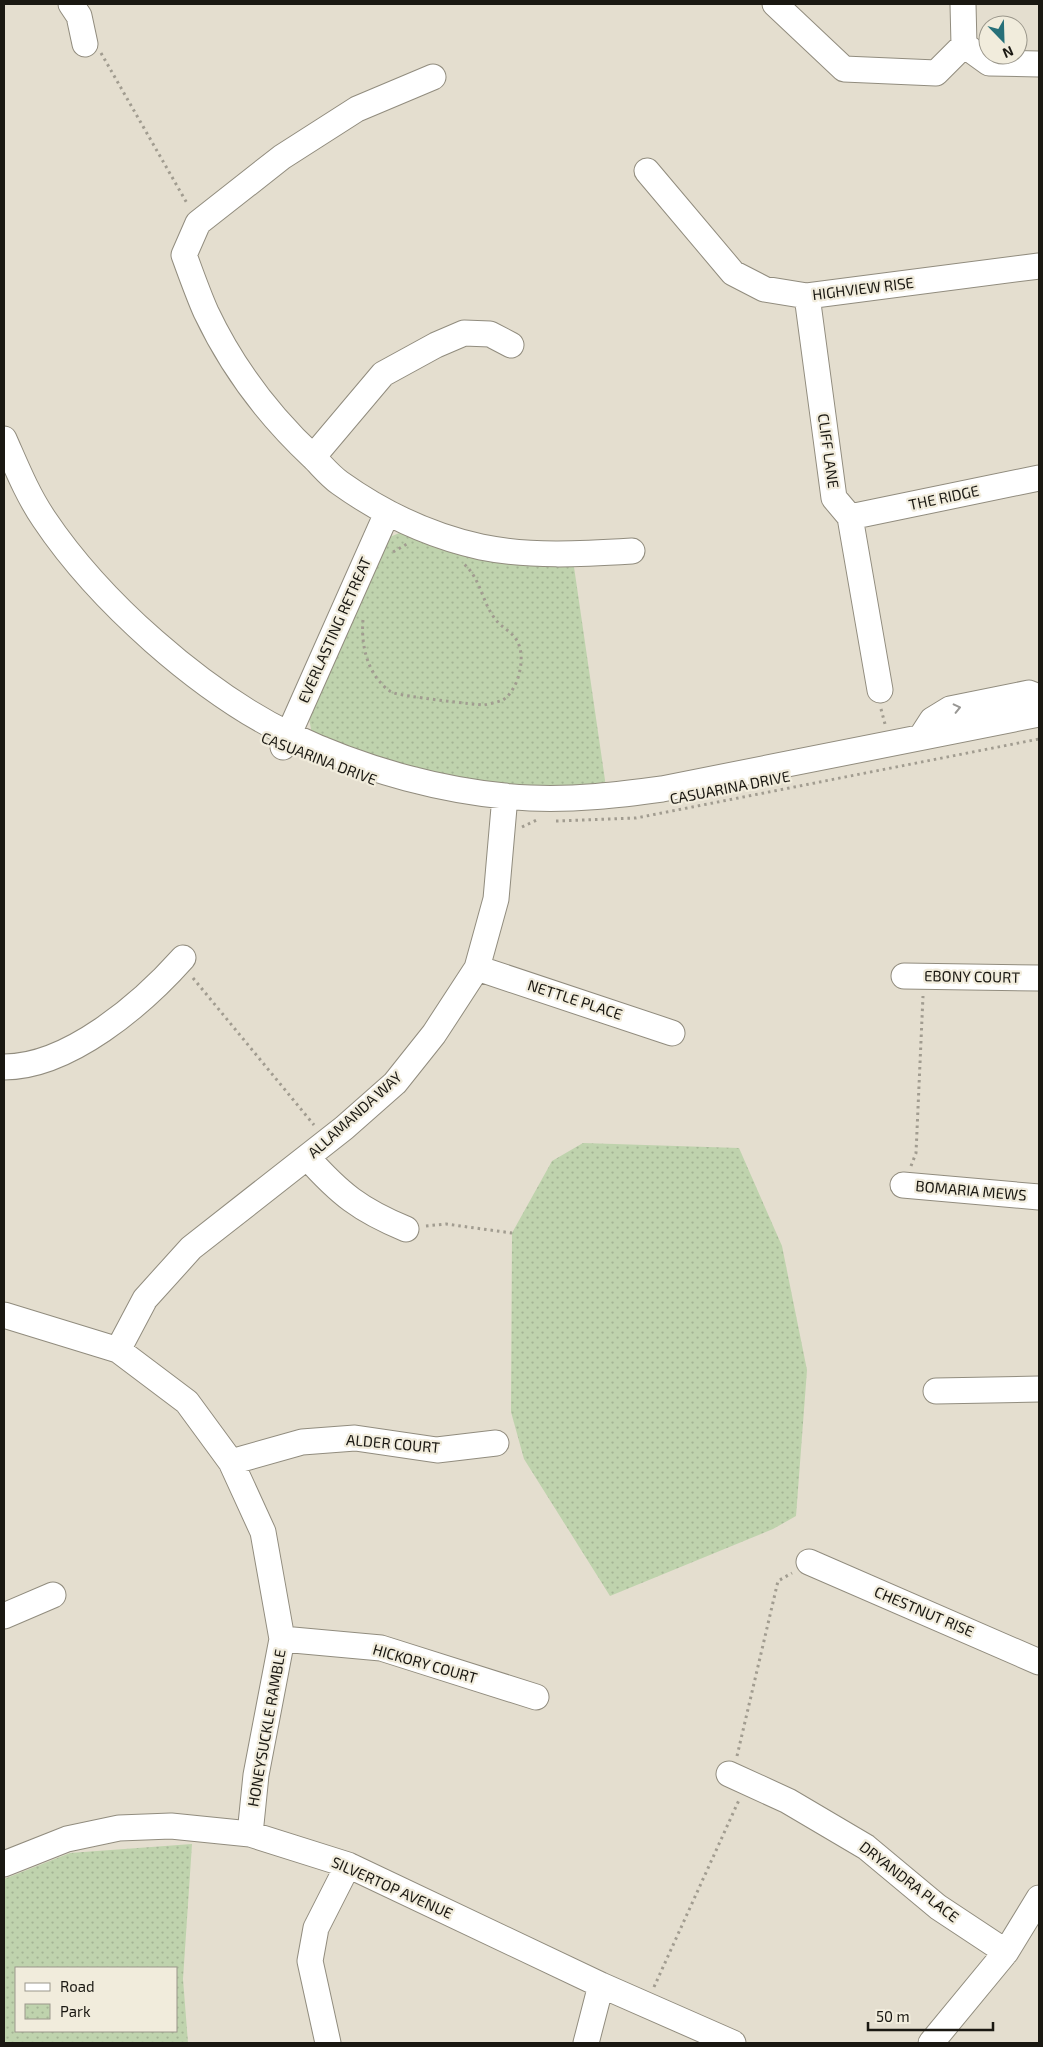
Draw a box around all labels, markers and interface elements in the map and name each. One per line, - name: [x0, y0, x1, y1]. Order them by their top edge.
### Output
- north arrow: [978, 15, 1028, 65]
- text: N: [1000, 43, 1016, 62]
- street label: HIGHVIEW RISE: [811, 273, 915, 303]
- street label: CLIFF LANE: [815, 412, 843, 489]
- street label: THE RIDGE: [907, 481, 981, 513]
- street label: EVERLASTING RETREAT: [294, 554, 375, 705]
- one-way arrow: [953, 703, 962, 714]
- street label: CASUARINA DRIVE: [259, 728, 380, 788]
- street label: CASUARINA DRIVE: [668, 767, 792, 808]
- street label: EBONY COURT: [924, 966, 1020, 986]
- street label: NETTLE PLACE: [526, 975, 625, 1023]
- street label: ALLAMANDA WAY: [304, 1067, 405, 1161]
- street label: BOMARIA MEWS: [915, 1176, 1027, 1204]
- street label: ALDER COURT: [345, 1430, 441, 1456]
- street label: CHESTNUT RISE: [872, 1582, 977, 1640]
- street label: HICKORY COURT: [371, 1640, 480, 1687]
- street label: HONEYSUCKLE RAMBLE: [243, 1648, 289, 1808]
- street label: DRYANDRA PLACE: [856, 1837, 963, 1926]
- street label: SILVERTOP AVENUE: [329, 1852, 456, 1922]
- legend: [15, 1967, 178, 2032]
- text: Road: [60, 1977, 95, 1995]
- scale bar: [868, 2000, 993, 2032]
- text: Park: [60, 2002, 91, 2020]
- text: 50 m: [876, 2007, 910, 2025]

